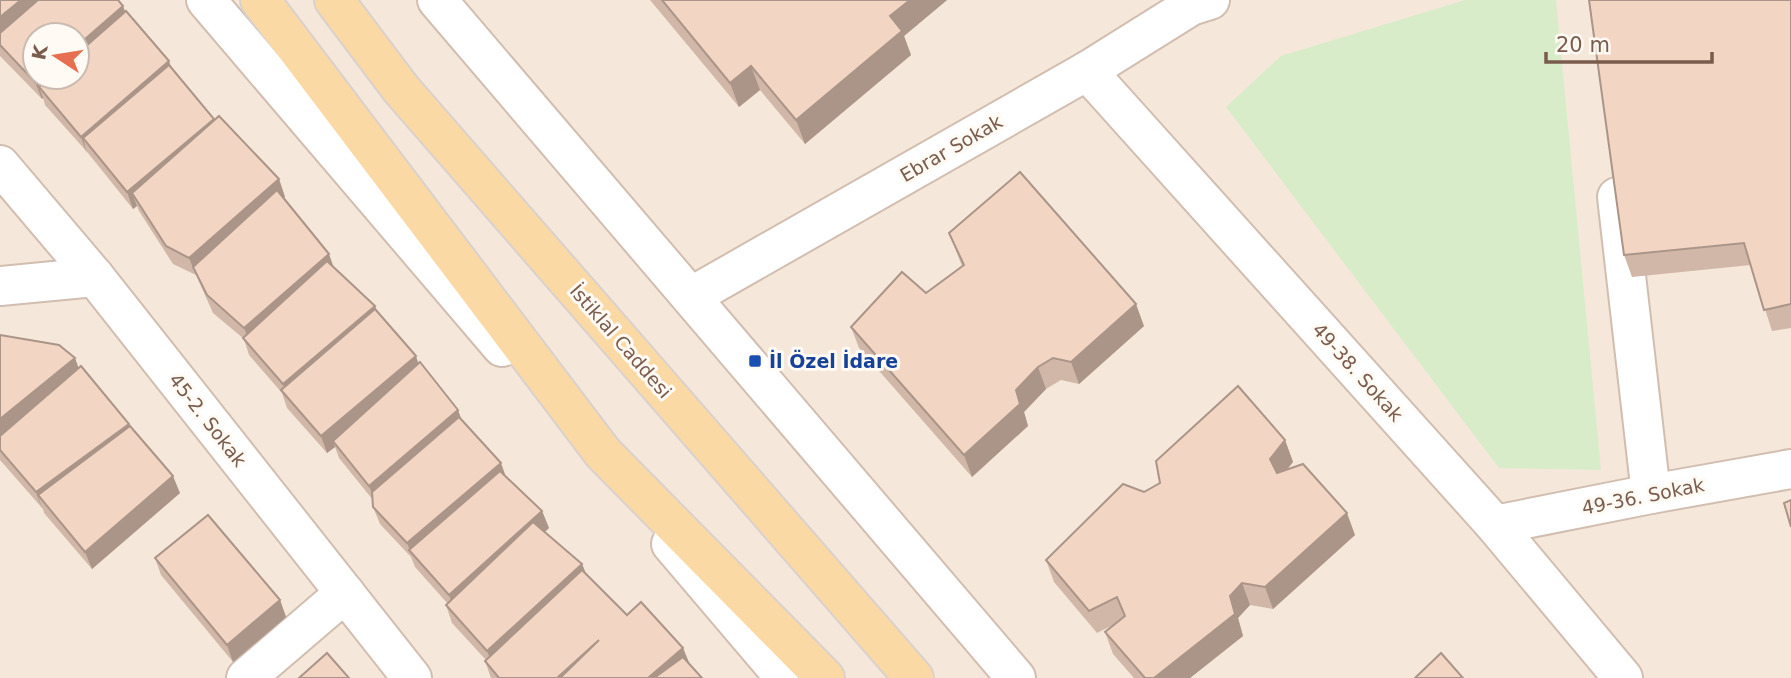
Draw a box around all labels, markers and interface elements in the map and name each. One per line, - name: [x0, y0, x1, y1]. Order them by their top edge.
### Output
- north arrow: [21, 21, 91, 91]
- scale bar: [1546, 21, 1712, 65]
- text: 20 m: [1556, 33, 1610, 57]
- text: K: [27, 42, 52, 62]
- street label: Ebrar Sokak: [896, 110, 1006, 186]
- street label: İstiklal Caddesi: [566, 280, 676, 402]
- street label: 49-38. Sokak: [1308, 318, 1408, 426]
- place label: İl Özel İdare: [769, 349, 898, 372]
- marker: İl Özel İdare: [747, 353, 763, 369]
- street label: 45-2. Sokak: [165, 369, 251, 471]
- street label: 49-36. Sokak: [1580, 473, 1706, 519]

